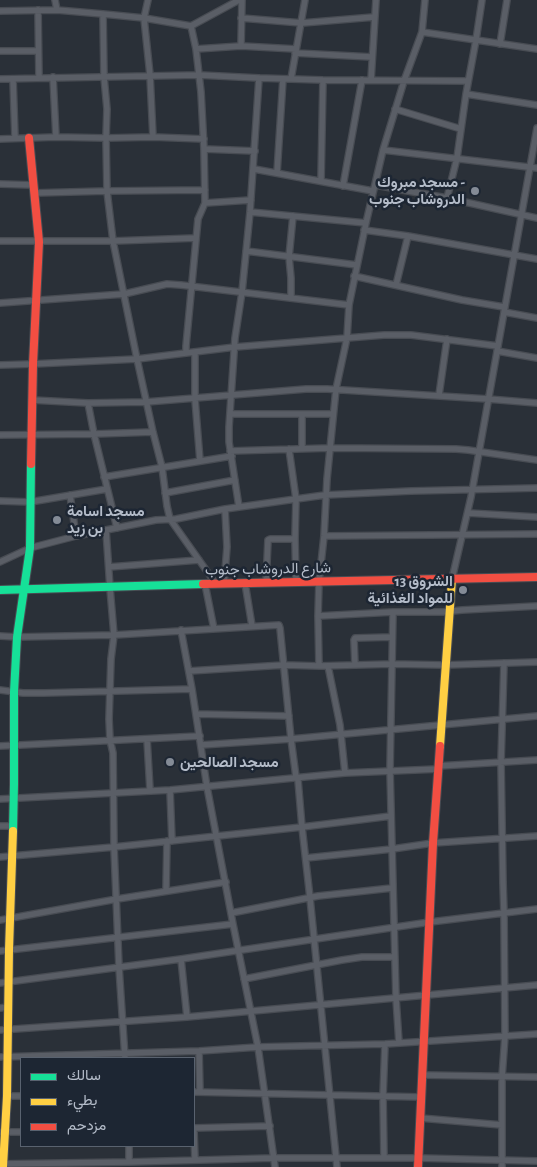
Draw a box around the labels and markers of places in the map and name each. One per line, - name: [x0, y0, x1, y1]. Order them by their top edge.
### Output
- place label: مسجد مبروك - الدروشاب جنوب: [369, 173, 465, 208]
- marker: مسجد مبروك - الدروشاب جنوب: [469, 185, 481, 197]
- place label: مسجد اسامة بن زيد: [67, 502, 145, 537]
- marker: مسجد اسامة بن زيد: [51, 514, 63, 526]
- place label: الشروق 13 للمواد الغذائية: [368, 572, 453, 607]
- marker: الشروق 13 للمواد الغذائية: [457, 584, 469, 596]
- place label: مسجد الصالحين: [180, 753, 279, 771]
- marker: مسجد الصالحين: [164, 756, 176, 768]

